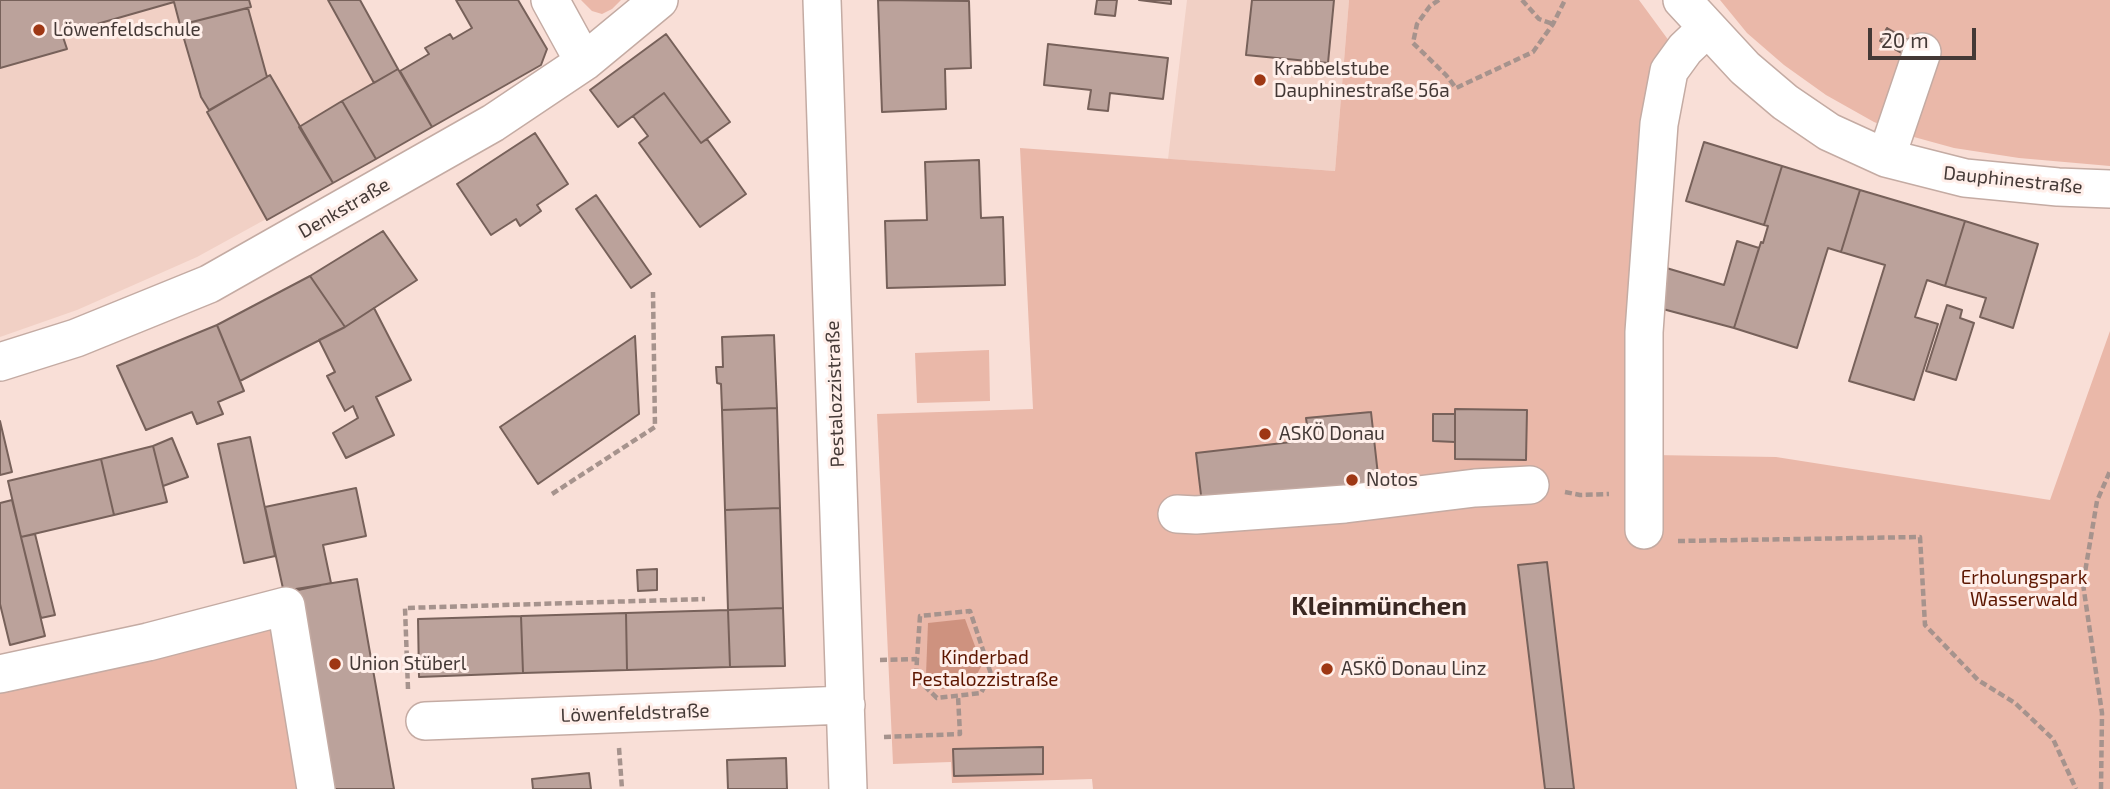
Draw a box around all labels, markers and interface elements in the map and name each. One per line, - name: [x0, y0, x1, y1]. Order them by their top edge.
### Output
- scale bar: [1872, 14, 1980, 58]
- place label: Löwenfeldschule: [53, 19, 201, 41]
- marker: Löwenfeldschule: [31, 22, 47, 38]
- text: 20 m: [1881, 27, 1929, 52]
- place label: Krabbelstube Dauphinestraße 56a: [1274, 58, 1450, 102]
- marker: Krabbelstube Dauphinestraße 56a: [1252, 72, 1268, 88]
- street label: Dauphinestraße: [1942, 161, 2084, 199]
- street label: Denkstraße: [294, 173, 394, 243]
- street label: Pestalozzistraße: [821, 320, 849, 468]
- place label: ASKÖ Donau: [1279, 423, 1385, 445]
- marker: ASKÖ Donau: [1257, 426, 1273, 442]
- place label: Notos: [1366, 469, 1418, 491]
- marker: Notos: [1344, 472, 1360, 488]
- park label: Erholungspark Wasserwald: [1961, 567, 2087, 611]
- district label: Kleinmünchen: [1291, 590, 1467, 622]
- park label: Kinderbad Pestalozzistraße: [911, 647, 1059, 691]
- place label: Union Stüberl: [349, 653, 466, 675]
- marker: Union Stüberl: [327, 656, 343, 672]
- place label: ASKÖ Donau Linz: [1341, 658, 1486, 680]
- marker: ASKÖ Donau Linz: [1319, 661, 1335, 677]
- street label: Löwenfeldstraße: [560, 699, 710, 727]

